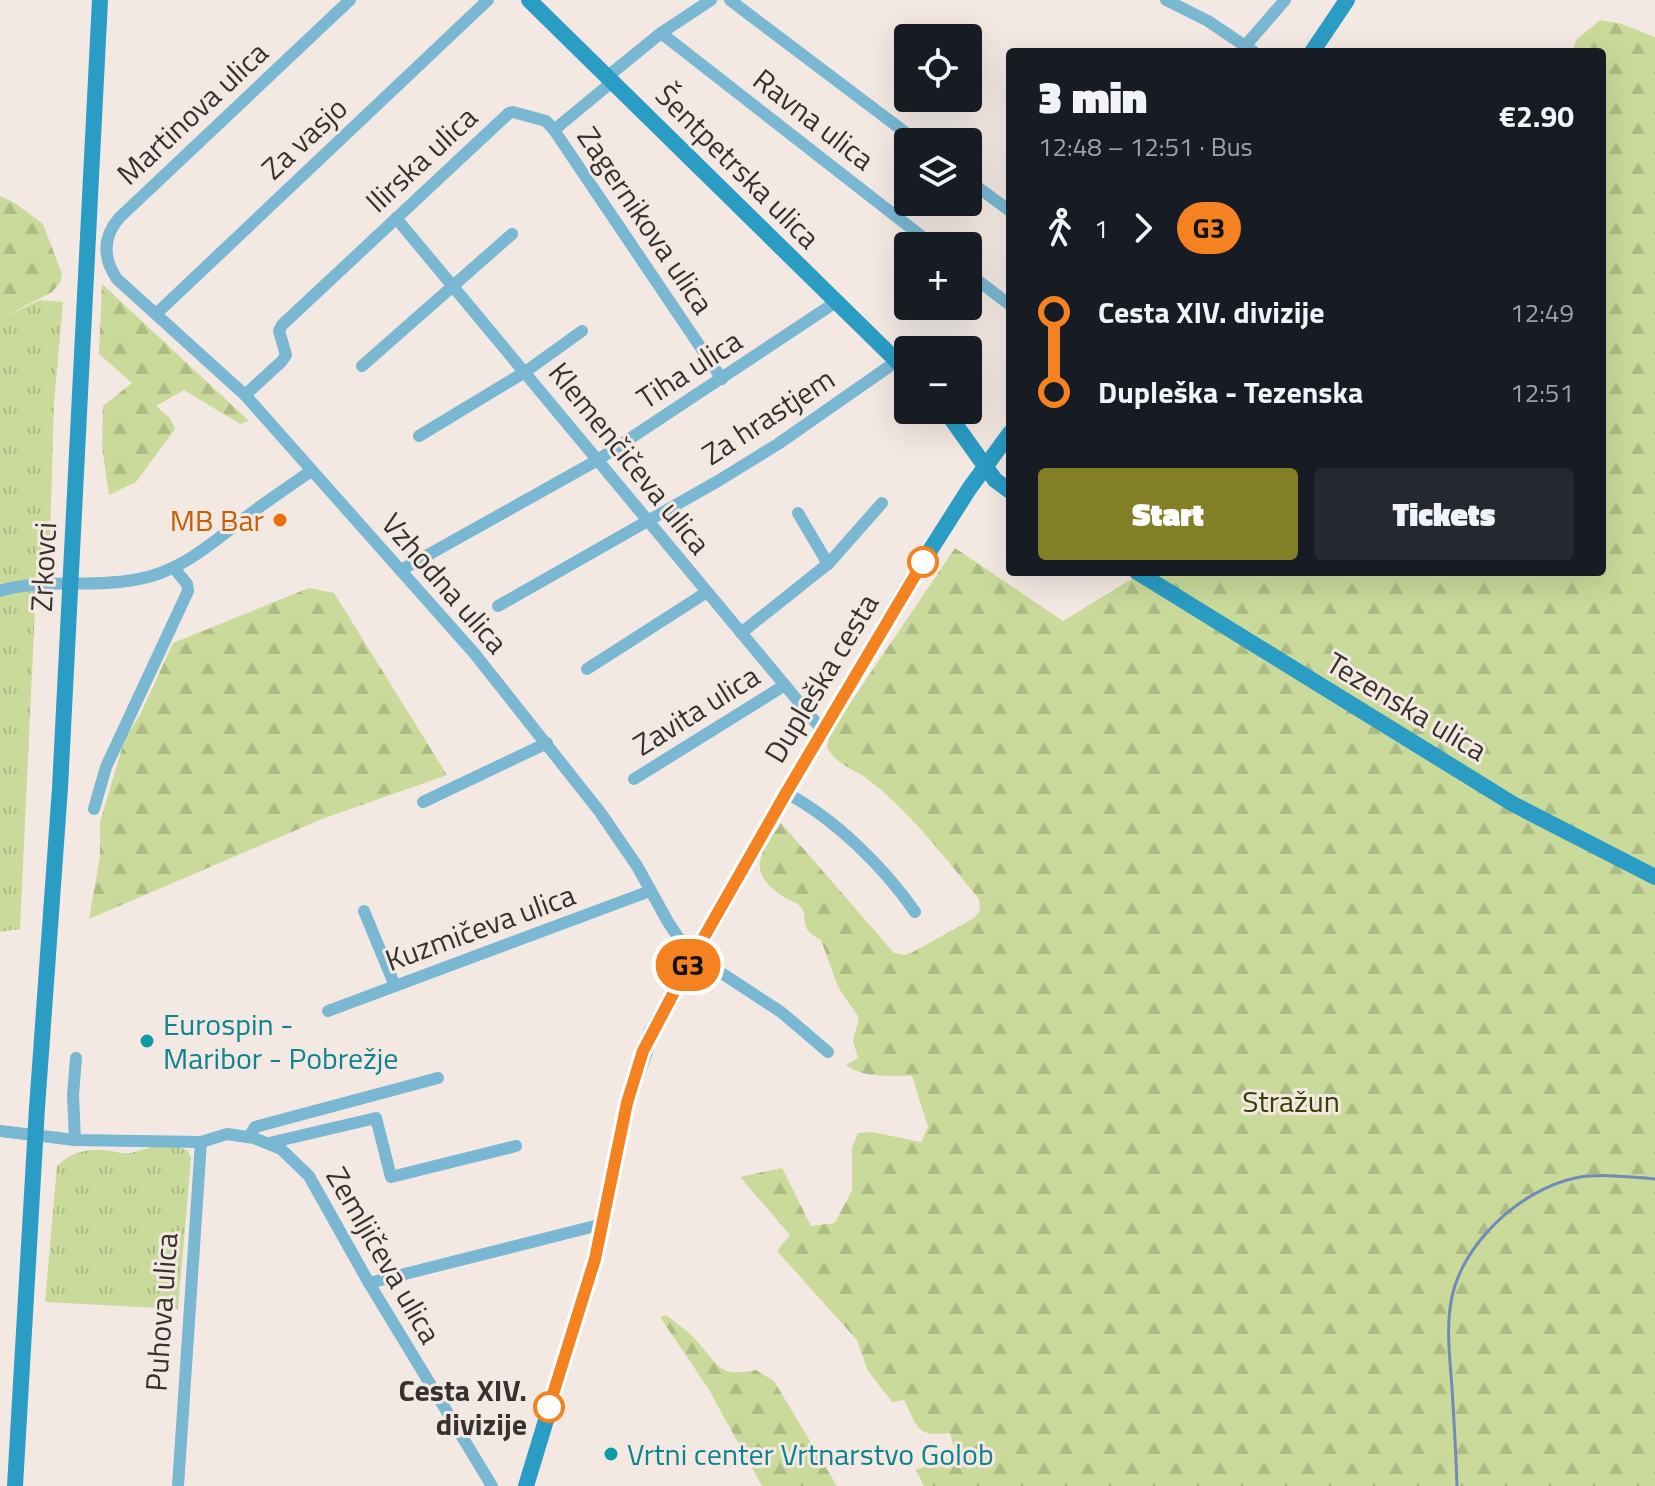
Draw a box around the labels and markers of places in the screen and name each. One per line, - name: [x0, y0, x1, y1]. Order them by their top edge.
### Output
- place label: MB Bar: [170, 497, 264, 543]
- marker: MB Bar: [271, 511, 289, 529]
- unlabelled marker: [908, 547, 938, 577]
- place label: Eurospin - Maribor - Pobrežje: [163, 1001, 398, 1081]
- marker: Eurospin - Maribor - Pobrežje: [138, 1032, 156, 1050]
- place label: Cesta XIV. divizije: [398, 1367, 527, 1447]
- marker: Cesta XIV. divizije: [534, 1392, 564, 1422]
- place label: Vrtni center Vrtnarstvo Golob: [627, 1431, 994, 1477]
- marker: Vrtni center Vrtnarstvo Golob: [602, 1445, 620, 1463]

